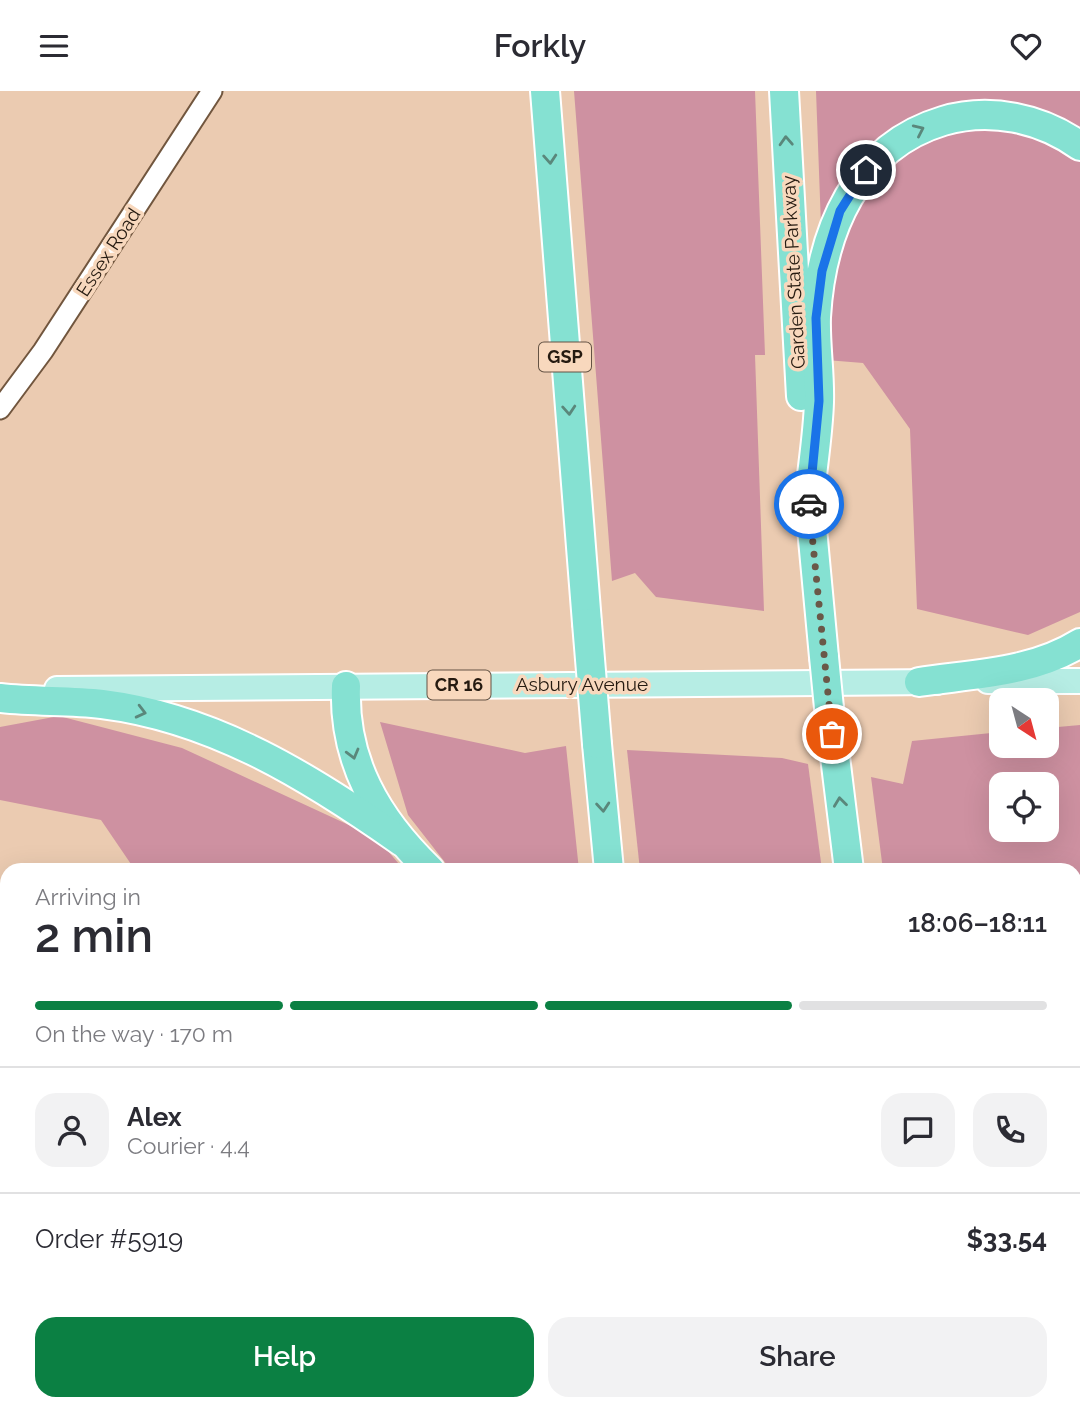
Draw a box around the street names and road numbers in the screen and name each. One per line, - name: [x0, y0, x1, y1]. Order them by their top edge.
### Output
- street label: Garden State Parkway: [777, 175, 809, 369]
- street label: Essex Road: [71, 204, 145, 300]
- road number: GSP: [539, 343, 591, 371]
- road number: CR 16: [428, 671, 490, 699]
- street label: Asbury Avenue: [516, 673, 648, 695]

